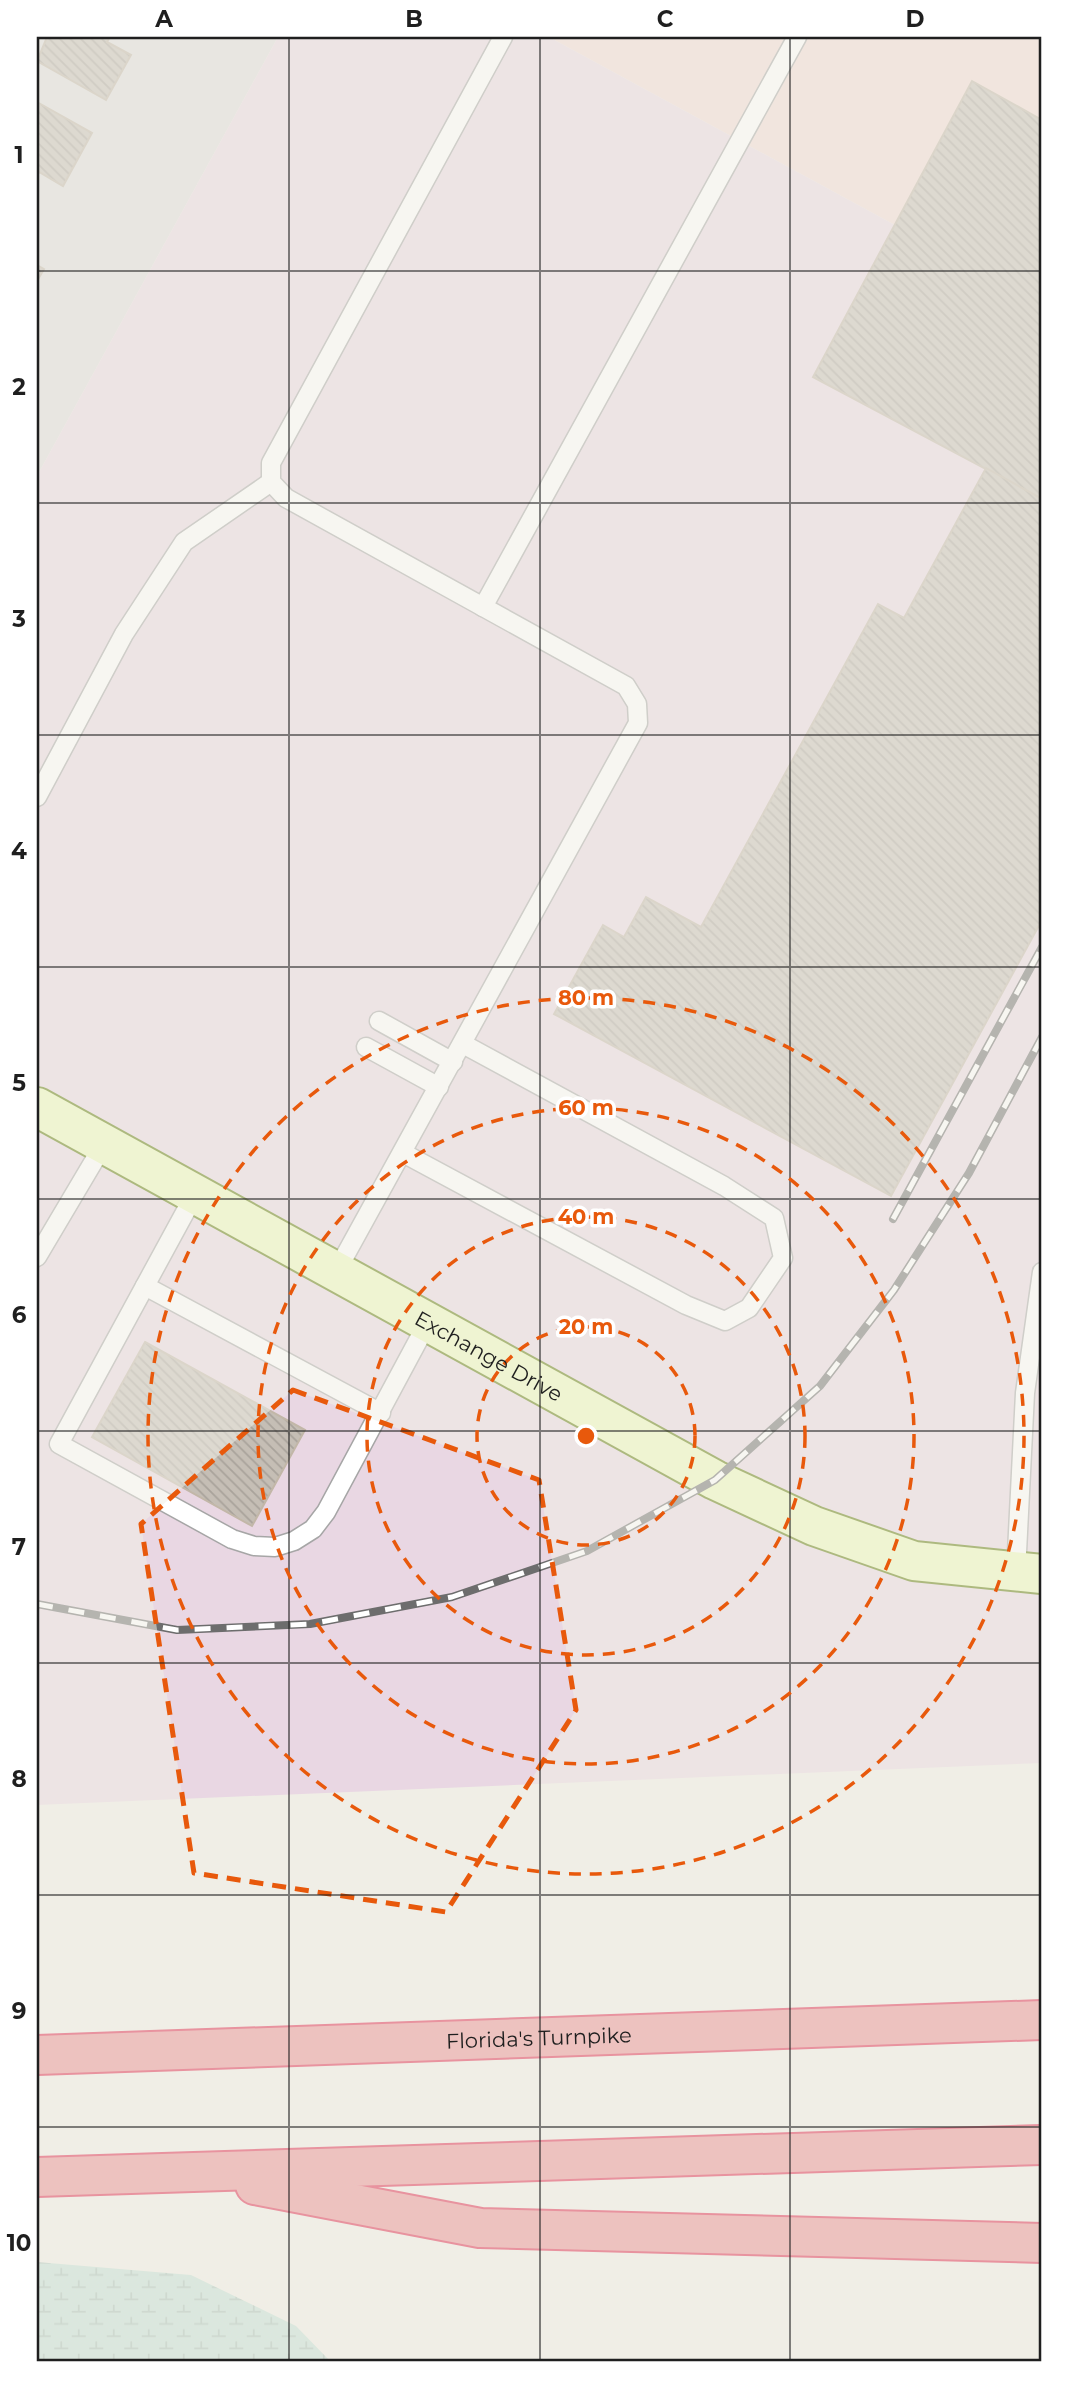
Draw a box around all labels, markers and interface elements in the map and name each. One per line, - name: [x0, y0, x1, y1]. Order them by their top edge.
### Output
- text: A: [154, 5, 173, 33]
- text: B: [405, 5, 423, 33]
- text: C: [657, 5, 674, 33]
- text: D: [906, 5, 925, 33]
- text: 1: [14, 141, 24, 169]
- text: 2: [12, 373, 26, 401]
- text: 3: [11, 605, 26, 633]
- text: 4: [11, 837, 27, 865]
- text: 80 m: [558, 985, 614, 1010]
- text: 5: [12, 1069, 26, 1097]
- text: 60 m: [558, 1095, 614, 1120]
- text: 40 m: [558, 1204, 614, 1229]
- text: 6: [12, 1301, 27, 1329]
- street label: Exchange Drive: [411, 1305, 567, 1406]
- text: 20 m: [559, 1314, 613, 1339]
- centre of rings: [574, 1424, 598, 1448]
- text: 7: [12, 1533, 26, 1561]
- text: 8: [11, 1765, 27, 1793]
- text: 9: [12, 1997, 26, 2025]
- street label: Florida's Turnpike: [445, 2022, 632, 2053]
- text: 10: [7, 2229, 31, 2257]

